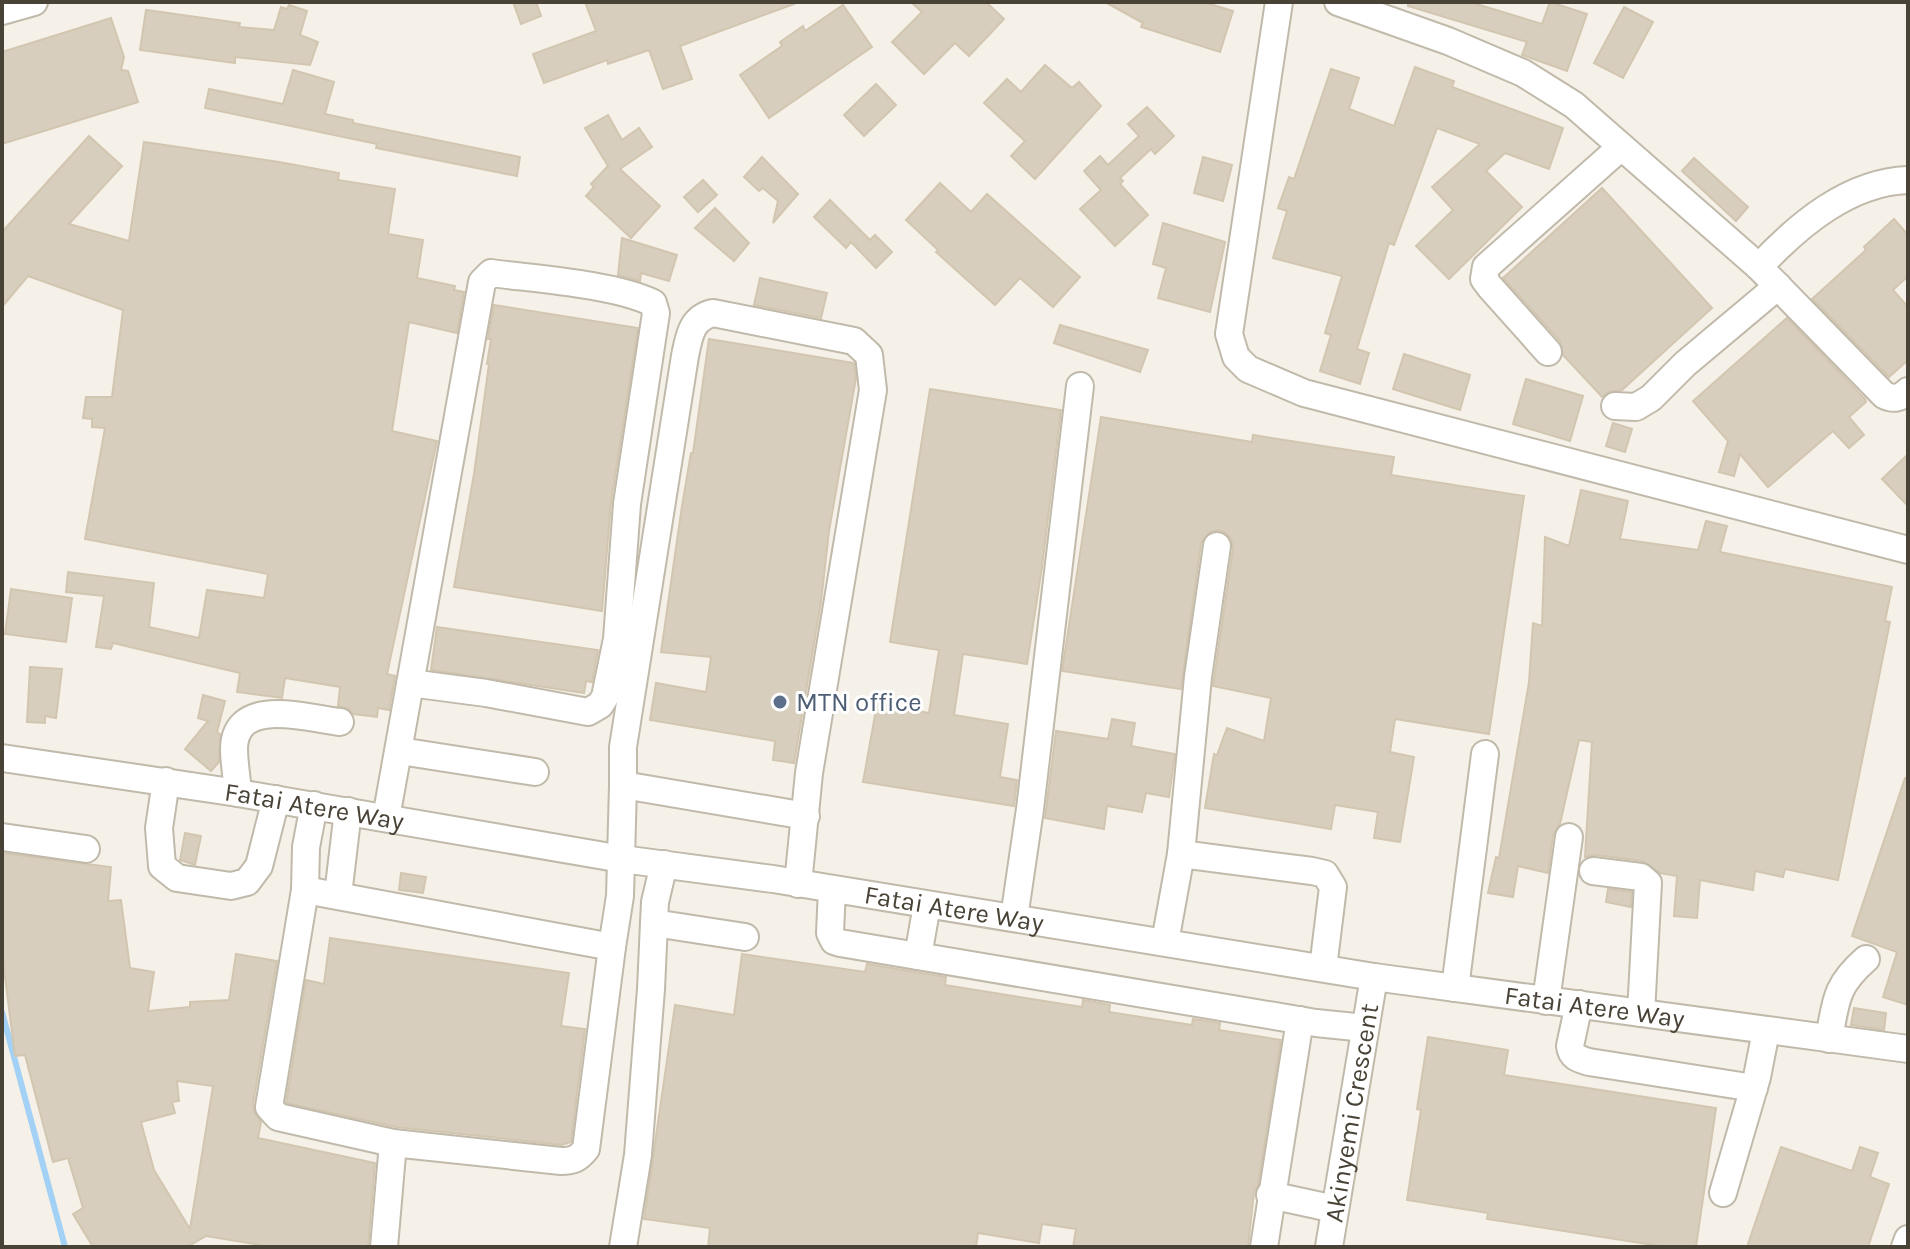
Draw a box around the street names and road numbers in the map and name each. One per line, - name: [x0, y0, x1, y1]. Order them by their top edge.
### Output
- street label: Fatai Atere Way: [223, 776, 406, 837]
- street label: Fatai Atere Way: [862, 879, 1046, 939]
- street label: Fatai Atere Way: [1503, 980, 1686, 1035]
- street label: Akinyemi Crescent: [1318, 1001, 1385, 1225]

